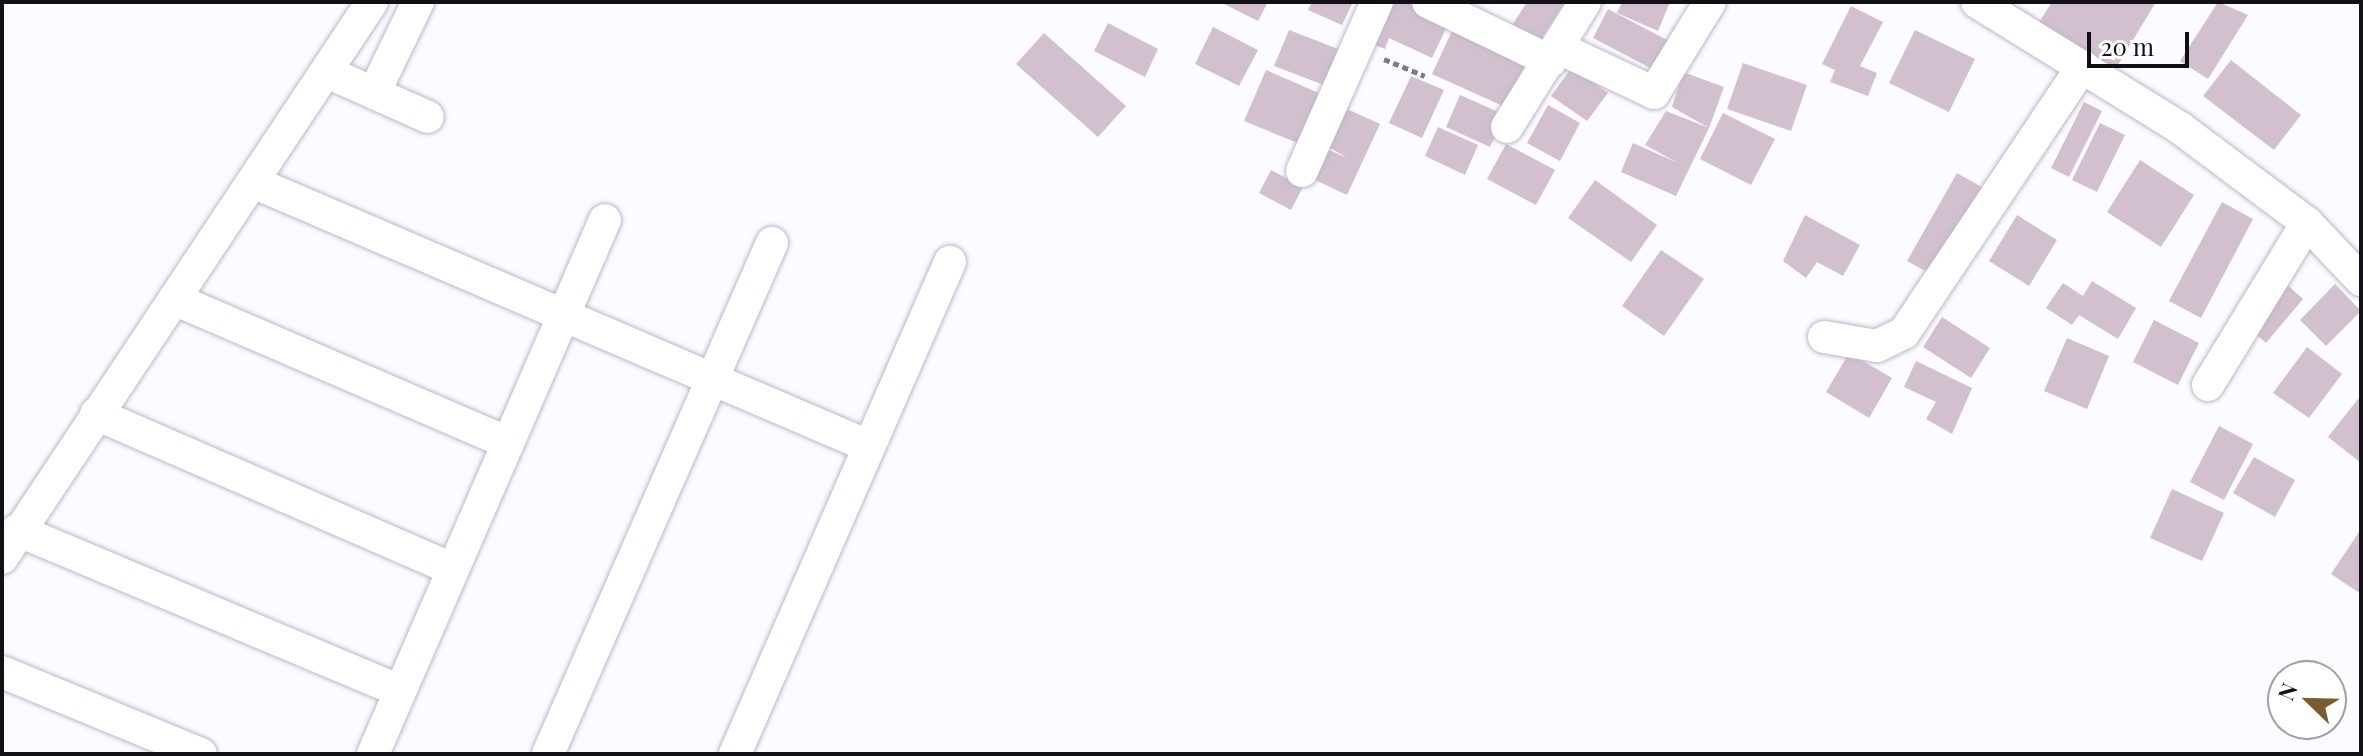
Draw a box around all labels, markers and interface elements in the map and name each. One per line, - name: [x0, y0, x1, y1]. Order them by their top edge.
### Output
- scale bar: [2091, 16, 2193, 66]
- text: 20 m: [2101, 30, 2154, 62]
- north arrow: [2267, 660, 2347, 740]
- text: N: [2270, 678, 2304, 705]

